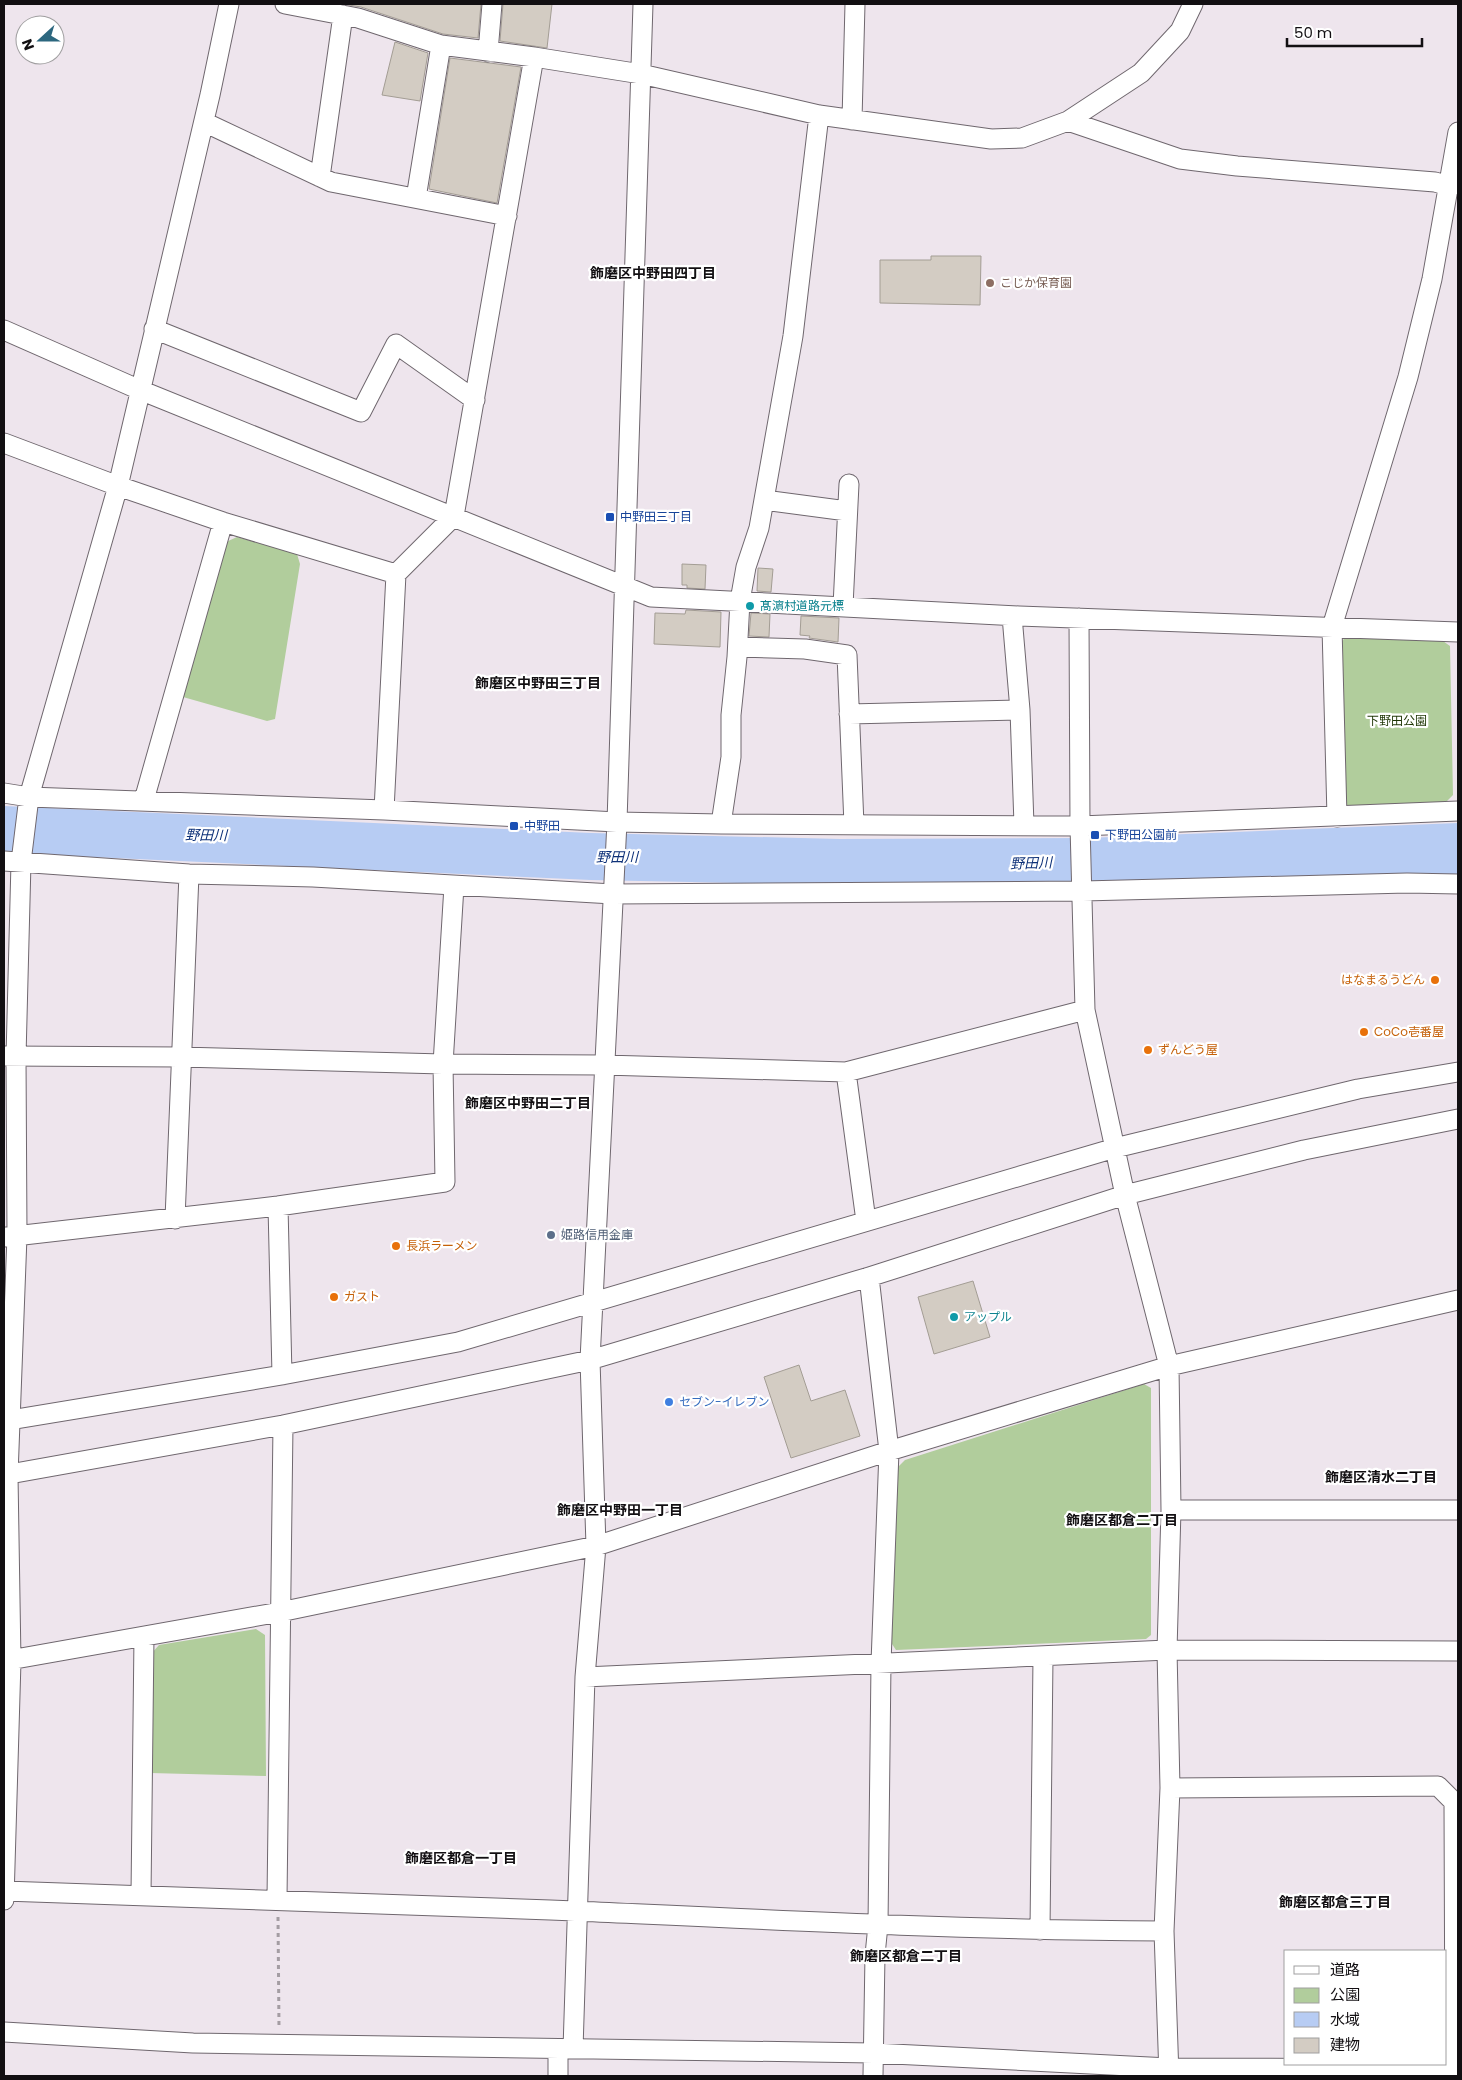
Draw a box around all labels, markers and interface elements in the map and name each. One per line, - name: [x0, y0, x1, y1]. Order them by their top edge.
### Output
- north arrow: [15, 15, 65, 65]
- scale bar: [1287, 15, 1422, 47]
- text: 50 m: [1294, 22, 1332, 43]
- text: N: [17, 36, 39, 53]
- district label: 飾磨区中野田四丁目: [590, 263, 716, 283]
- place label: こじか保育園: [1000, 274, 1072, 291]
- marker: こじか保育園: [984, 277, 996, 289]
- place label: 中野田三丁目: [620, 508, 692, 525]
- marker: 中野田三丁目: [604, 511, 616, 523]
- place label: 髙濵村道路元標: [760, 597, 844, 614]
- marker: 髙濵村道路元標: [744, 600, 756, 612]
- district label: 飾磨区中野田三丁目: [475, 673, 601, 693]
- park label: 下野田公園: [1367, 712, 1427, 729]
- place label: 中野田: [524, 817, 560, 834]
- marker: 中野田: [508, 820, 520, 832]
- water label: 野田川: [185, 825, 229, 845]
- place label: 下野田公園前: [1105, 826, 1177, 843]
- marker: 下野田公園前: [1089, 829, 1101, 841]
- water label: 野田川: [596, 847, 640, 867]
- water label: 野田川: [1010, 852, 1054, 874]
- place label: はなまるうどん: [1341, 971, 1425, 988]
- marker: はなまるうどん: [1429, 974, 1441, 986]
- place label: CoCo壱番屋: [1374, 1023, 1444, 1040]
- marker: CoCo壱番屋: [1358, 1026, 1370, 1038]
- place label: ずんどう屋: [1158, 1041, 1218, 1058]
- marker: ずんどう屋: [1142, 1044, 1154, 1056]
- district label: 飾磨区中野田二丁目: [465, 1093, 591, 1113]
- place label: 姫路信用金庫: [561, 1226, 633, 1243]
- marker: 姫路信用金庫: [545, 1229, 557, 1241]
- place label: 長浜ラーメン: [406, 1237, 478, 1254]
- marker: 長浜ラーメン: [390, 1240, 402, 1252]
- place label: ガスト: [344, 1288, 380, 1305]
- marker: ガスト: [328, 1291, 340, 1303]
- place label: アップル: [964, 1308, 1012, 1325]
- marker: アップル: [948, 1311, 960, 1323]
- place label: セブン-イレブン: [679, 1393, 770, 1410]
- marker: セブン-イレブン: [663, 1396, 675, 1408]
- district label: 飾磨区清水二丁目: [1325, 1467, 1437, 1487]
- district label: 飾磨区中野田一丁目: [557, 1500, 683, 1520]
- district label: 飾磨区都倉二丁目: [1066, 1510, 1178, 1530]
- district label: 飾磨区都倉一丁目: [405, 1848, 517, 1868]
- district label: 飾磨区都倉三丁目: [1279, 1892, 1391, 1912]
- district label: 飾磨区都倉二丁目: [850, 1946, 962, 1966]
- legend: [1284, 1950, 1447, 2065]
- text: 道路: [1330, 1959, 1360, 1980]
- text: 公園: [1330, 1984, 1360, 2005]
- text: 水域: [1330, 2009, 1360, 2030]
- text: 建物: [1330, 2034, 1360, 2055]

